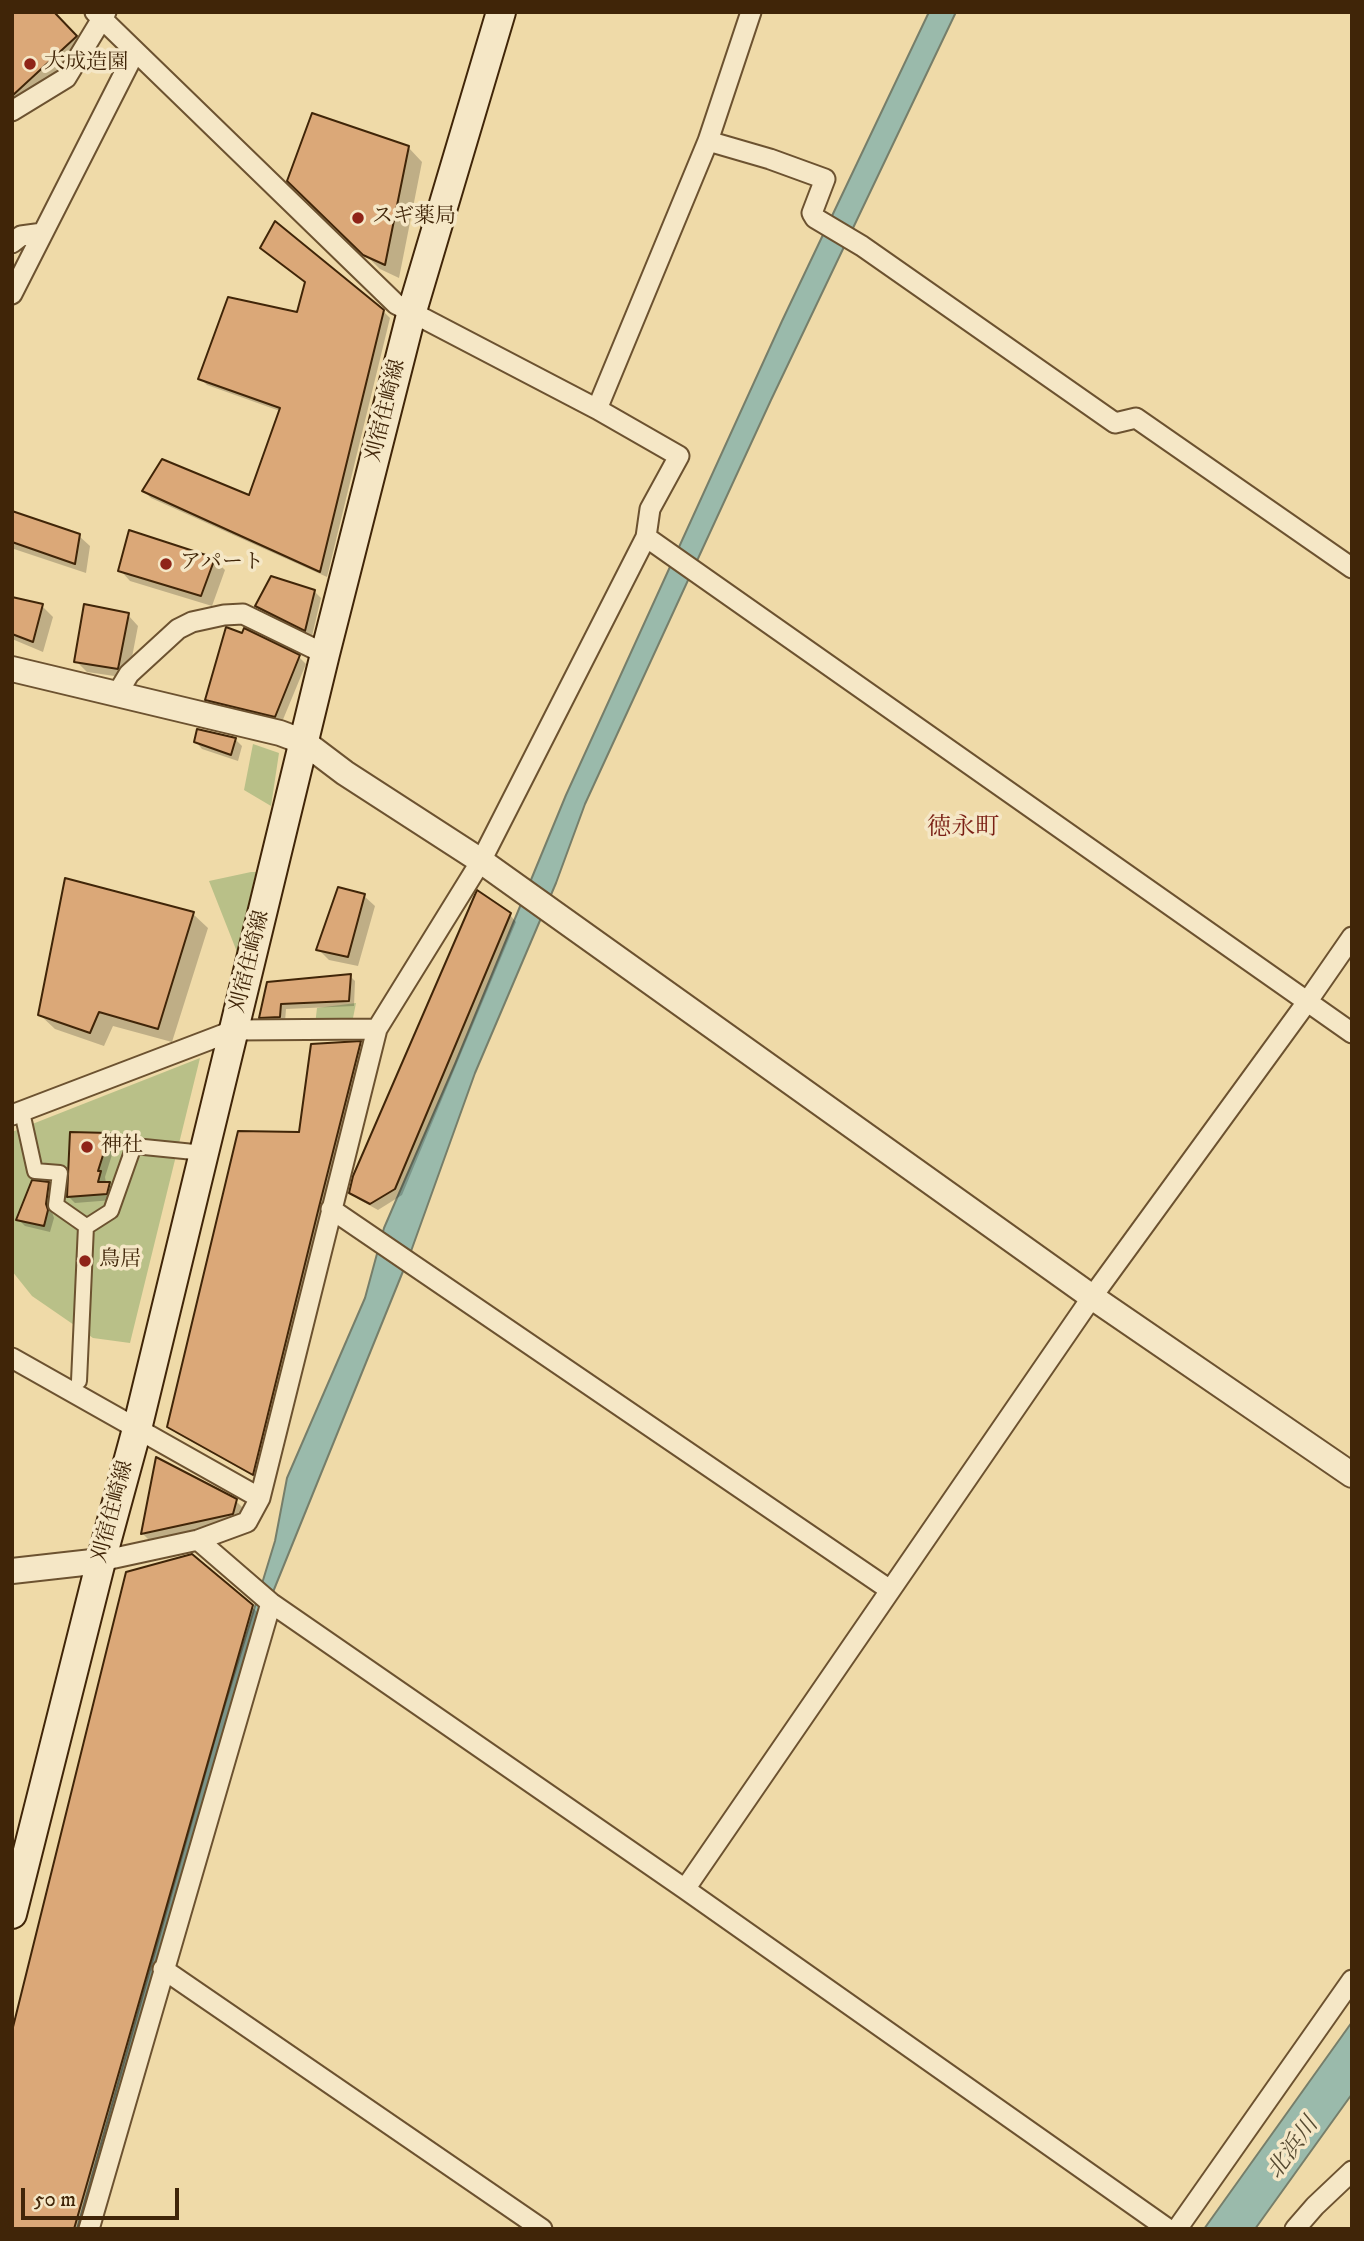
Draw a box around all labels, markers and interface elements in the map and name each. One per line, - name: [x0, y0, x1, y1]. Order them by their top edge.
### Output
- place label: 大成造園: [44, 51, 128, 77]
- marker: 大成造園: [22, 56, 38, 72]
- place label: スギ薬局: [372, 205, 456, 231]
- marker: スギ薬局: [350, 210, 366, 226]
- street label: 刈宿住崎線: [362, 357, 412, 465]
- place label: アパート: [180, 551, 264, 577]
- marker: アパート: [158, 556, 174, 572]
- district label: 徳永町: [927, 815, 999, 843]
- street label: 刈宿住崎線: [226, 908, 276, 1016]
- place label: 神社: [101, 1134, 143, 1160]
- marker: 神社: [79, 1139, 95, 1155]
- place label: 鳥居: [99, 1248, 141, 1274]
- marker: 鳥居: [77, 1253, 93, 1269]
- street label: 刈宿住崎線: [88, 1458, 140, 1566]
- water label: 北浜川: [1263, 2113, 1325, 2185]
- scale bar: [24, 2174, 182, 2218]
- text: 50 m: [34, 2187, 76, 2213]

